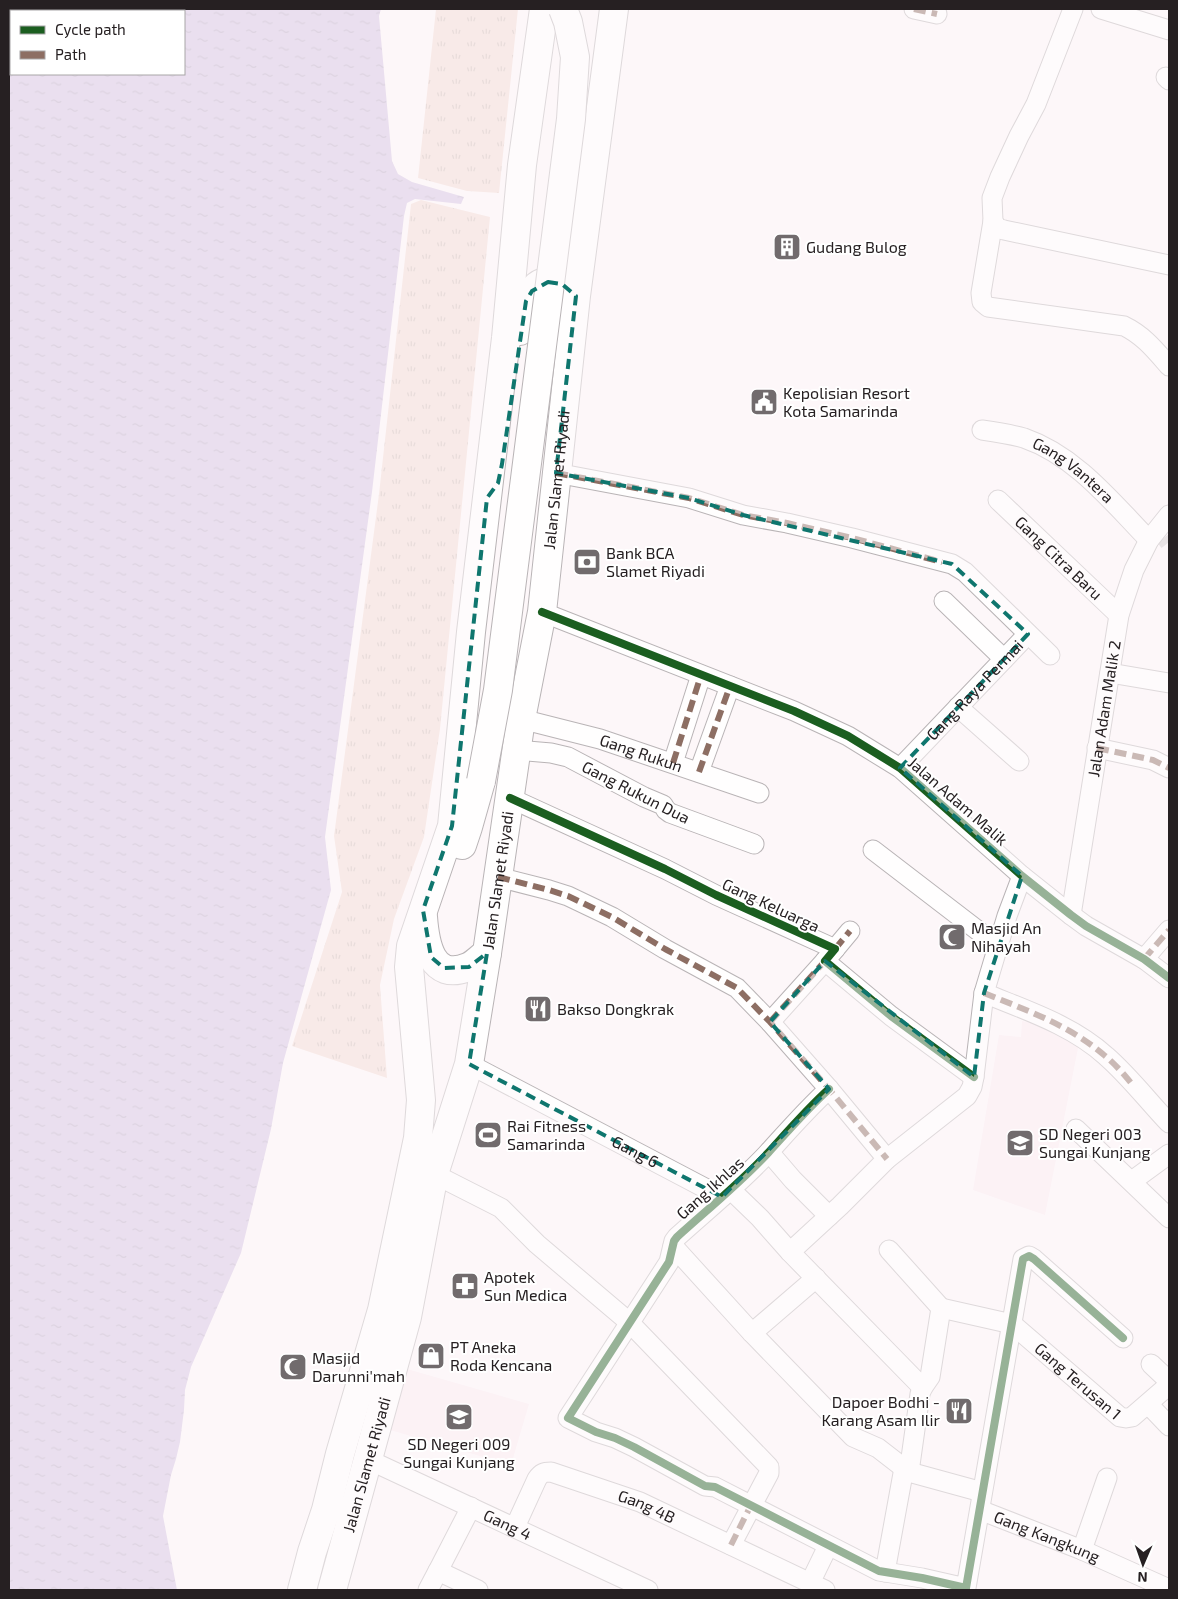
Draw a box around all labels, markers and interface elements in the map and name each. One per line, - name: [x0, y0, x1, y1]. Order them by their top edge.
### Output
- legend: [10, 10, 185, 75]
- text: Cycle path: [55, 20, 126, 38]
- text: Path: [55, 45, 86, 63]
- building icon: Gudang Bulog: [772, 232, 802, 262]
- place label: Gudang Bulog: [806, 237, 907, 256]
- place label: Kepolisian Resort Kota Samarinda: [783, 383, 910, 420]
- public building icon: Kepolisian Resort Kota Samarinda: [749, 387, 779, 417]
- street label: Jalan Slamet Riyadi: [539, 409, 573, 550]
- street label: Gang Vantera: [1030, 433, 1118, 506]
- street label: Gang Citra Baru: [1012, 512, 1107, 603]
- place label: Bank BCA Slamet Riyadi: [606, 543, 705, 580]
- bank icon: Bank BCA Slamet Riyadi: [572, 547, 602, 577]
- street label: Gang Raya Permai: [922, 636, 1026, 744]
- street label: Jalan Adam Malik 2: [1083, 639, 1124, 778]
- street label: Gang Rukun: [597, 730, 685, 775]
- street label: Jalan Adam Malik: [905, 752, 1012, 849]
- street label: Gang Rukun Dua: [579, 756, 693, 827]
- street label: Jalan Slamet Riyadi: [478, 810, 517, 951]
- street label: Gang Keluarga: [720, 874, 823, 935]
- place label: Masjid An Nihayah: [971, 918, 1042, 955]
- mosque icon: Masjid An Nihayah: [937, 922, 967, 952]
- restaurant icon: Bakso Dongkrak: [523, 994, 553, 1024]
- place label: Bakso Dongkrak: [557, 999, 674, 1018]
- place label: Rai Fitness Samarinda: [507, 1116, 586, 1153]
- sports icon: Rai Fitness Samarinda: [473, 1120, 503, 1150]
- place label: SD Negeri 003 Sungai Kunjang: [1039, 1124, 1150, 1162]
- school or university icon: SD Negeri 003 Sungai Kunjang: [1005, 1128, 1035, 1158]
- street label: Gang 6: [609, 1131, 662, 1171]
- street label: Gang Ikhlas: [672, 1152, 747, 1223]
- place label: Apotek Sun Medica: [484, 1267, 567, 1304]
- pharmacy icon: Apotek Sun Medica: [450, 1271, 480, 1301]
- place label: PT Aneka Roda Kencana: [450, 1337, 552, 1374]
- street label: Gang Terusan 1: [1031, 1338, 1126, 1423]
- shop icon: PT Aneka Roda Kencana: [416, 1341, 446, 1371]
- place label: Masjid Darunni'mah: [312, 1348, 405, 1385]
- mosque icon: Masjid Darunni'mah: [278, 1352, 308, 1382]
- place label: Dapoer Bodhi - Karang Asam Ilir: [821, 1392, 941, 1429]
- street label: Jalan Slamet Riyadi: [338, 1395, 394, 1534]
- restaurant icon: Dapoer Bodhi - Karang Asam Ilir: [944, 1396, 974, 1426]
- school or university icon: SD Negeri 009 Sungai Kunjang: [444, 1402, 474, 1432]
- place label: SD Negeri 009 Sungai Kunjang: [403, 1434, 515, 1472]
- street label: Gang 4B: [616, 1485, 679, 1526]
- street label: Gang 4: [481, 1505, 535, 1543]
- street label: Gang Kangkung: [991, 1506, 1103, 1566]
- north arrow: [1118, 1539, 1168, 1589]
- text: N: [1137, 1569, 1148, 1586]

